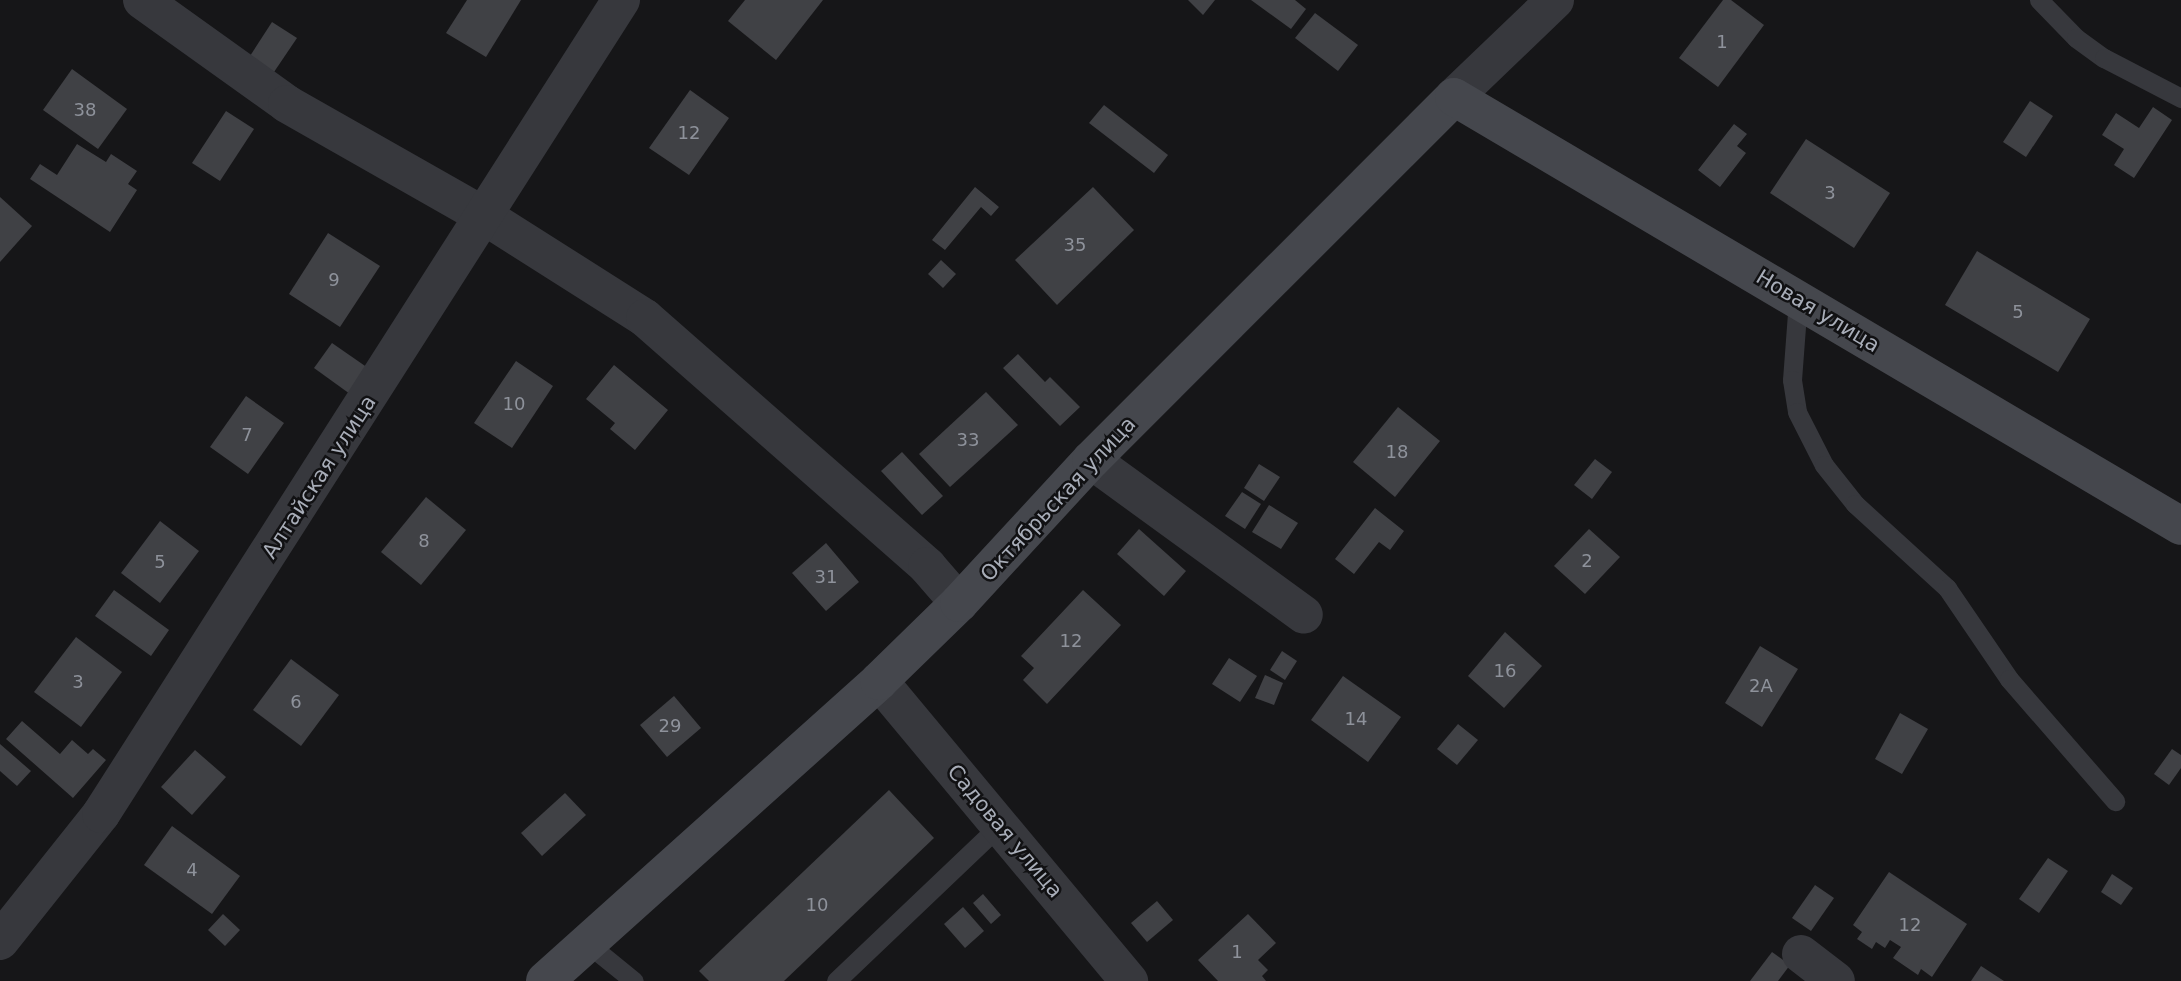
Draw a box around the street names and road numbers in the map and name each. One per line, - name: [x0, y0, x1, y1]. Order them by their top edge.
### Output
- street label: Новая улица: [1752, 264, 1884, 358]
- street label: Алтайская улица: [257, 391, 381, 563]
- street label: Октябрьская улица: [975, 411, 1141, 587]
- street label: Садовая улица: [942, 759, 1068, 903]

